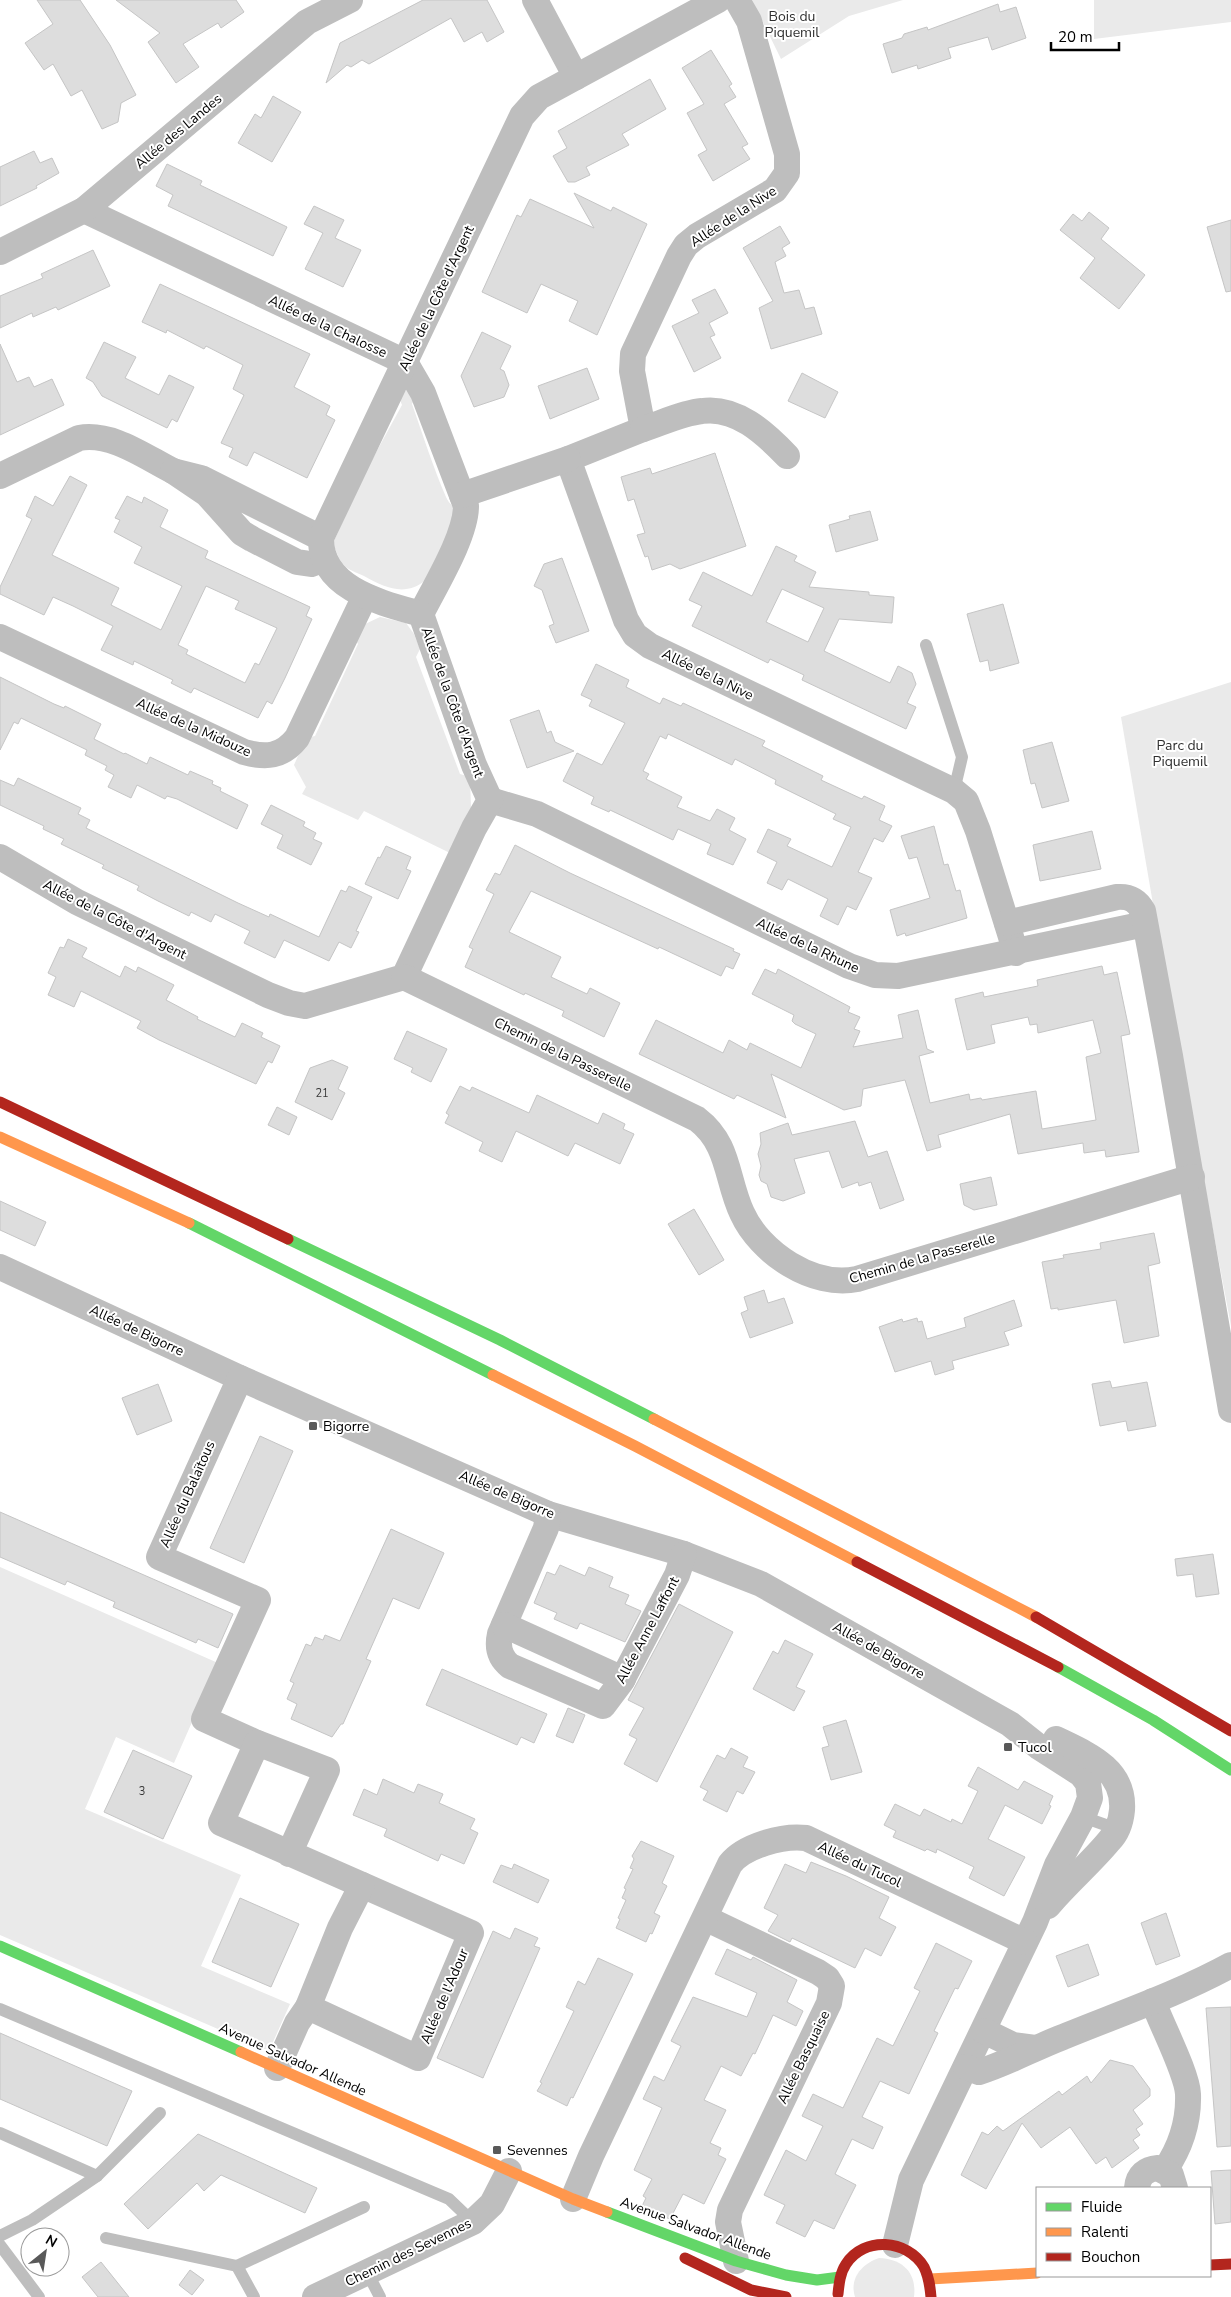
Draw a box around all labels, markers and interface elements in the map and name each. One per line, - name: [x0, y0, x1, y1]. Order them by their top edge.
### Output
- park label: Bois du Piquemil: [765, 7, 820, 42]
- scale bar: [1051, 20, 1118, 52]
- text: 20 m: [1058, 27, 1093, 47]
- street label: Allée des Landes: [131, 89, 226, 173]
- street label: Allée de la Nive: [686, 181, 780, 251]
- street label: Allée de la Côte d'Argent: [394, 222, 479, 374]
- street label: Allée de la Chalosse: [265, 291, 390, 362]
- street label: Allée de la Côte d'Argent: [416, 624, 489, 780]
- street label: Allée de la Nive: [659, 644, 757, 705]
- street label: Allée de la Midouze: [133, 694, 254, 761]
- park label: Parc du Piquemil: [1153, 736, 1208, 771]
- street label: Allée de la Côte d'Argent: [40, 875, 190, 964]
- street label: Allée de la Rhune: [753, 913, 863, 978]
- street label: Chemin de la Passerelle: [491, 1013, 635, 1096]
- house number: 21: [315, 1086, 329, 1101]
- street label: Chemin de la Passerelle: [847, 1229, 997, 1288]
- street label: Allée de Bigorre: [86, 1300, 187, 1361]
- place label: Bigorre: [323, 1417, 369, 1436]
- marker: Bigorre: [307, 1420, 319, 1432]
- street label: Allée du Balaïtous: [155, 1437, 220, 1551]
- street label: Allée de Bigorre: [456, 1466, 558, 1523]
- street label: Allée Anne Laffont: [611, 1573, 684, 1687]
- street label: Allée de Bigorre: [829, 1617, 928, 1684]
- place label: Tucol: [1018, 1738, 1052, 1757]
- marker: Tucol: [1002, 1741, 1014, 1753]
- house number: 3: [139, 1784, 145, 1799]
- street label: Allée du Tucol: [815, 1837, 905, 1892]
- street label: Allée de l'Adour: [416, 1946, 473, 2047]
- street label: Allée Basquaise: [773, 2007, 834, 2107]
- street label: Avenue Salvador Allende: [216, 2018, 370, 2101]
- place label: Sevennes: [507, 2141, 568, 2160]
- marker: Sevennes: [491, 2144, 503, 2156]
- legend: [1036, 2187, 1211, 2277]
- street label: Avenue Salvador Allende: [618, 2192, 774, 2265]
- text: Fluide: [1081, 2197, 1122, 2217]
- street label: Chemin des Sevennes: [342, 2214, 475, 2291]
- text: Ralenti: [1081, 2222, 1129, 2242]
- north arrow: [20, 2227, 70, 2277]
- text: N: [42, 2230, 61, 2252]
- text: Bouchon: [1081, 2247, 1140, 2267]

